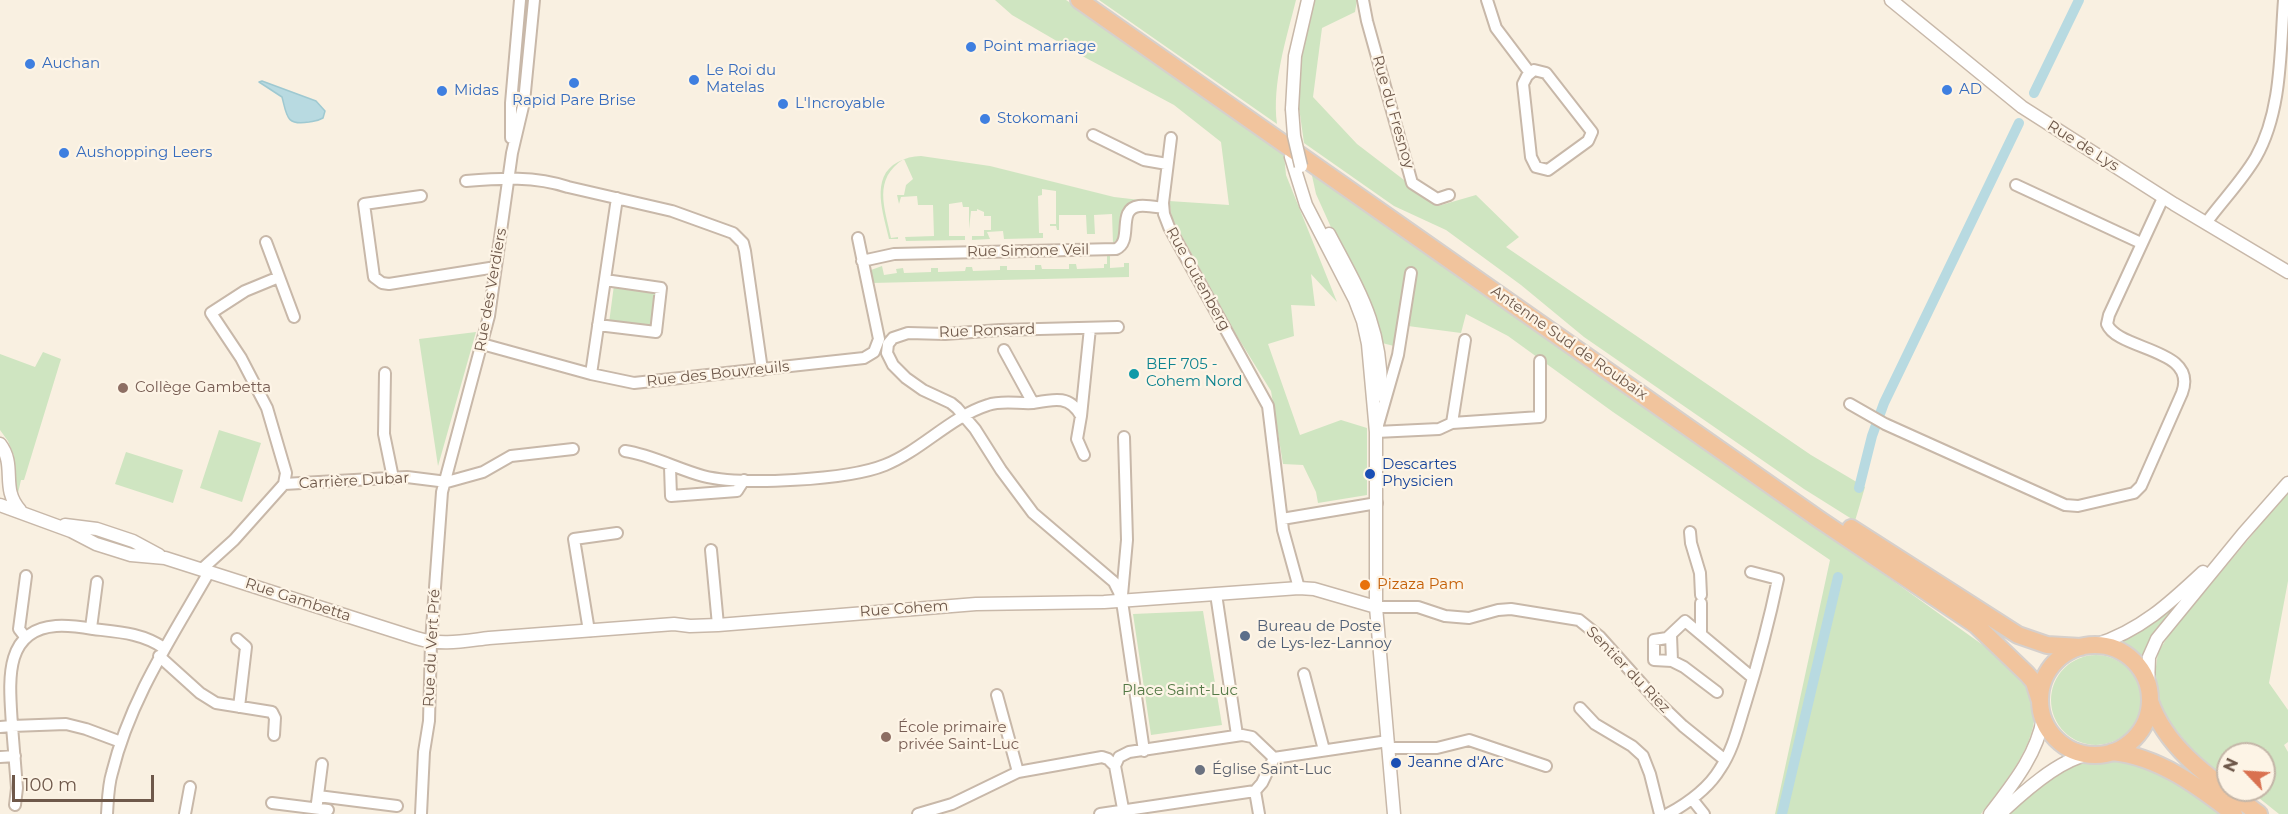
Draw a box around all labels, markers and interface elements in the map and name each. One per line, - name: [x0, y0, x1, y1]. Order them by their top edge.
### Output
- place label: Point marriage: [983, 38, 1096, 56]
- marker: Point marriage: [964, 40, 978, 54]
- street label: Rue du Fresnoy: [1368, 53, 1418, 171]
- place label: Auchan: [42, 55, 100, 73]
- marker: Auchan: [23, 57, 37, 71]
- place label: Le Roi du Matelas: [706, 62, 776, 97]
- marker: Le Roi du Matelas: [687, 73, 701, 87]
- marker: Rapid Pare Brise: [567, 76, 581, 90]
- place label: AD: [1959, 81, 1982, 99]
- place label: Midas: [454, 82, 499, 100]
- marker: AD: [1940, 83, 1954, 97]
- marker: Midas: [435, 84, 449, 98]
- place label: Rapid Pare Brise: [512, 92, 636, 110]
- place label: L'Incroyable: [795, 95, 885, 113]
- marker: L'Incroyable: [776, 97, 790, 111]
- place label: Stokomani: [997, 110, 1078, 128]
- marker: Stokomani: [978, 112, 992, 126]
- street label: Rue de Lys: [2044, 117, 2122, 175]
- place label: Aushopping Leers: [76, 144, 212, 162]
- marker: Aushopping Leers: [57, 146, 71, 160]
- street label: Rue Gutenberg: [1162, 224, 1234, 334]
- street label: Rue des Verdiers: [471, 227, 511, 353]
- street label: Rue Simone Veil: [967, 241, 1089, 261]
- street label: Antenne Sud de Roubaix: [1487, 282, 1651, 404]
- street label: Rue Ronsard: [938, 320, 1036, 342]
- place label: BEF 705 - Cohem Nord: [1146, 356, 1242, 391]
- street label: Rue des Bouvreuils: [646, 358, 790, 390]
- marker: BEF 705 - Cohem Nord: [1127, 367, 1141, 381]
- place label: Collège Gambetta: [135, 379, 271, 397]
- marker: Collège Gambetta: [116, 381, 130, 395]
- place label: Descartes Physicien: [1382, 456, 1456, 491]
- marker: Descartes Physicien: [1363, 467, 1377, 481]
- street label: Carrière Dubar: [298, 469, 410, 493]
- street label: Rue Gambetta: [243, 574, 353, 626]
- place label: Pizaza Pam: [1377, 576, 1464, 594]
- marker: Pizaza Pam: [1358, 578, 1372, 592]
- street label: Rue du Vert Pré: [420, 588, 444, 708]
- street label: Rue Cohem: [859, 597, 949, 621]
- place label: Bureau de Poste de Lys-lez-Lannoy: [1257, 618, 1392, 653]
- street label: Sentier du Riez: [1582, 623, 1674, 717]
- marker: Bureau de Poste de Lys-lez-Lannoy: [1238, 629, 1252, 643]
- park label: Place Saint-Luc: [1122, 682, 1238, 700]
- place label: École primaire privée Saint-Luc: [898, 719, 1019, 754]
- marker: École primaire privée Saint-Luc: [879, 730, 893, 744]
- north arrow: [2216, 742, 2276, 802]
- place label: Jeanne d'Arc: [1408, 754, 1504, 772]
- text: N: [2220, 755, 2242, 775]
- marker: Jeanne d'Arc: [1389, 756, 1403, 770]
- place label: Église Saint-Luc: [1212, 761, 1332, 779]
- scale bar: [15, 763, 158, 801]
- marker: Église Saint-Luc: [1193, 763, 1207, 777]
- text: 100 m: [23, 774, 77, 796]

